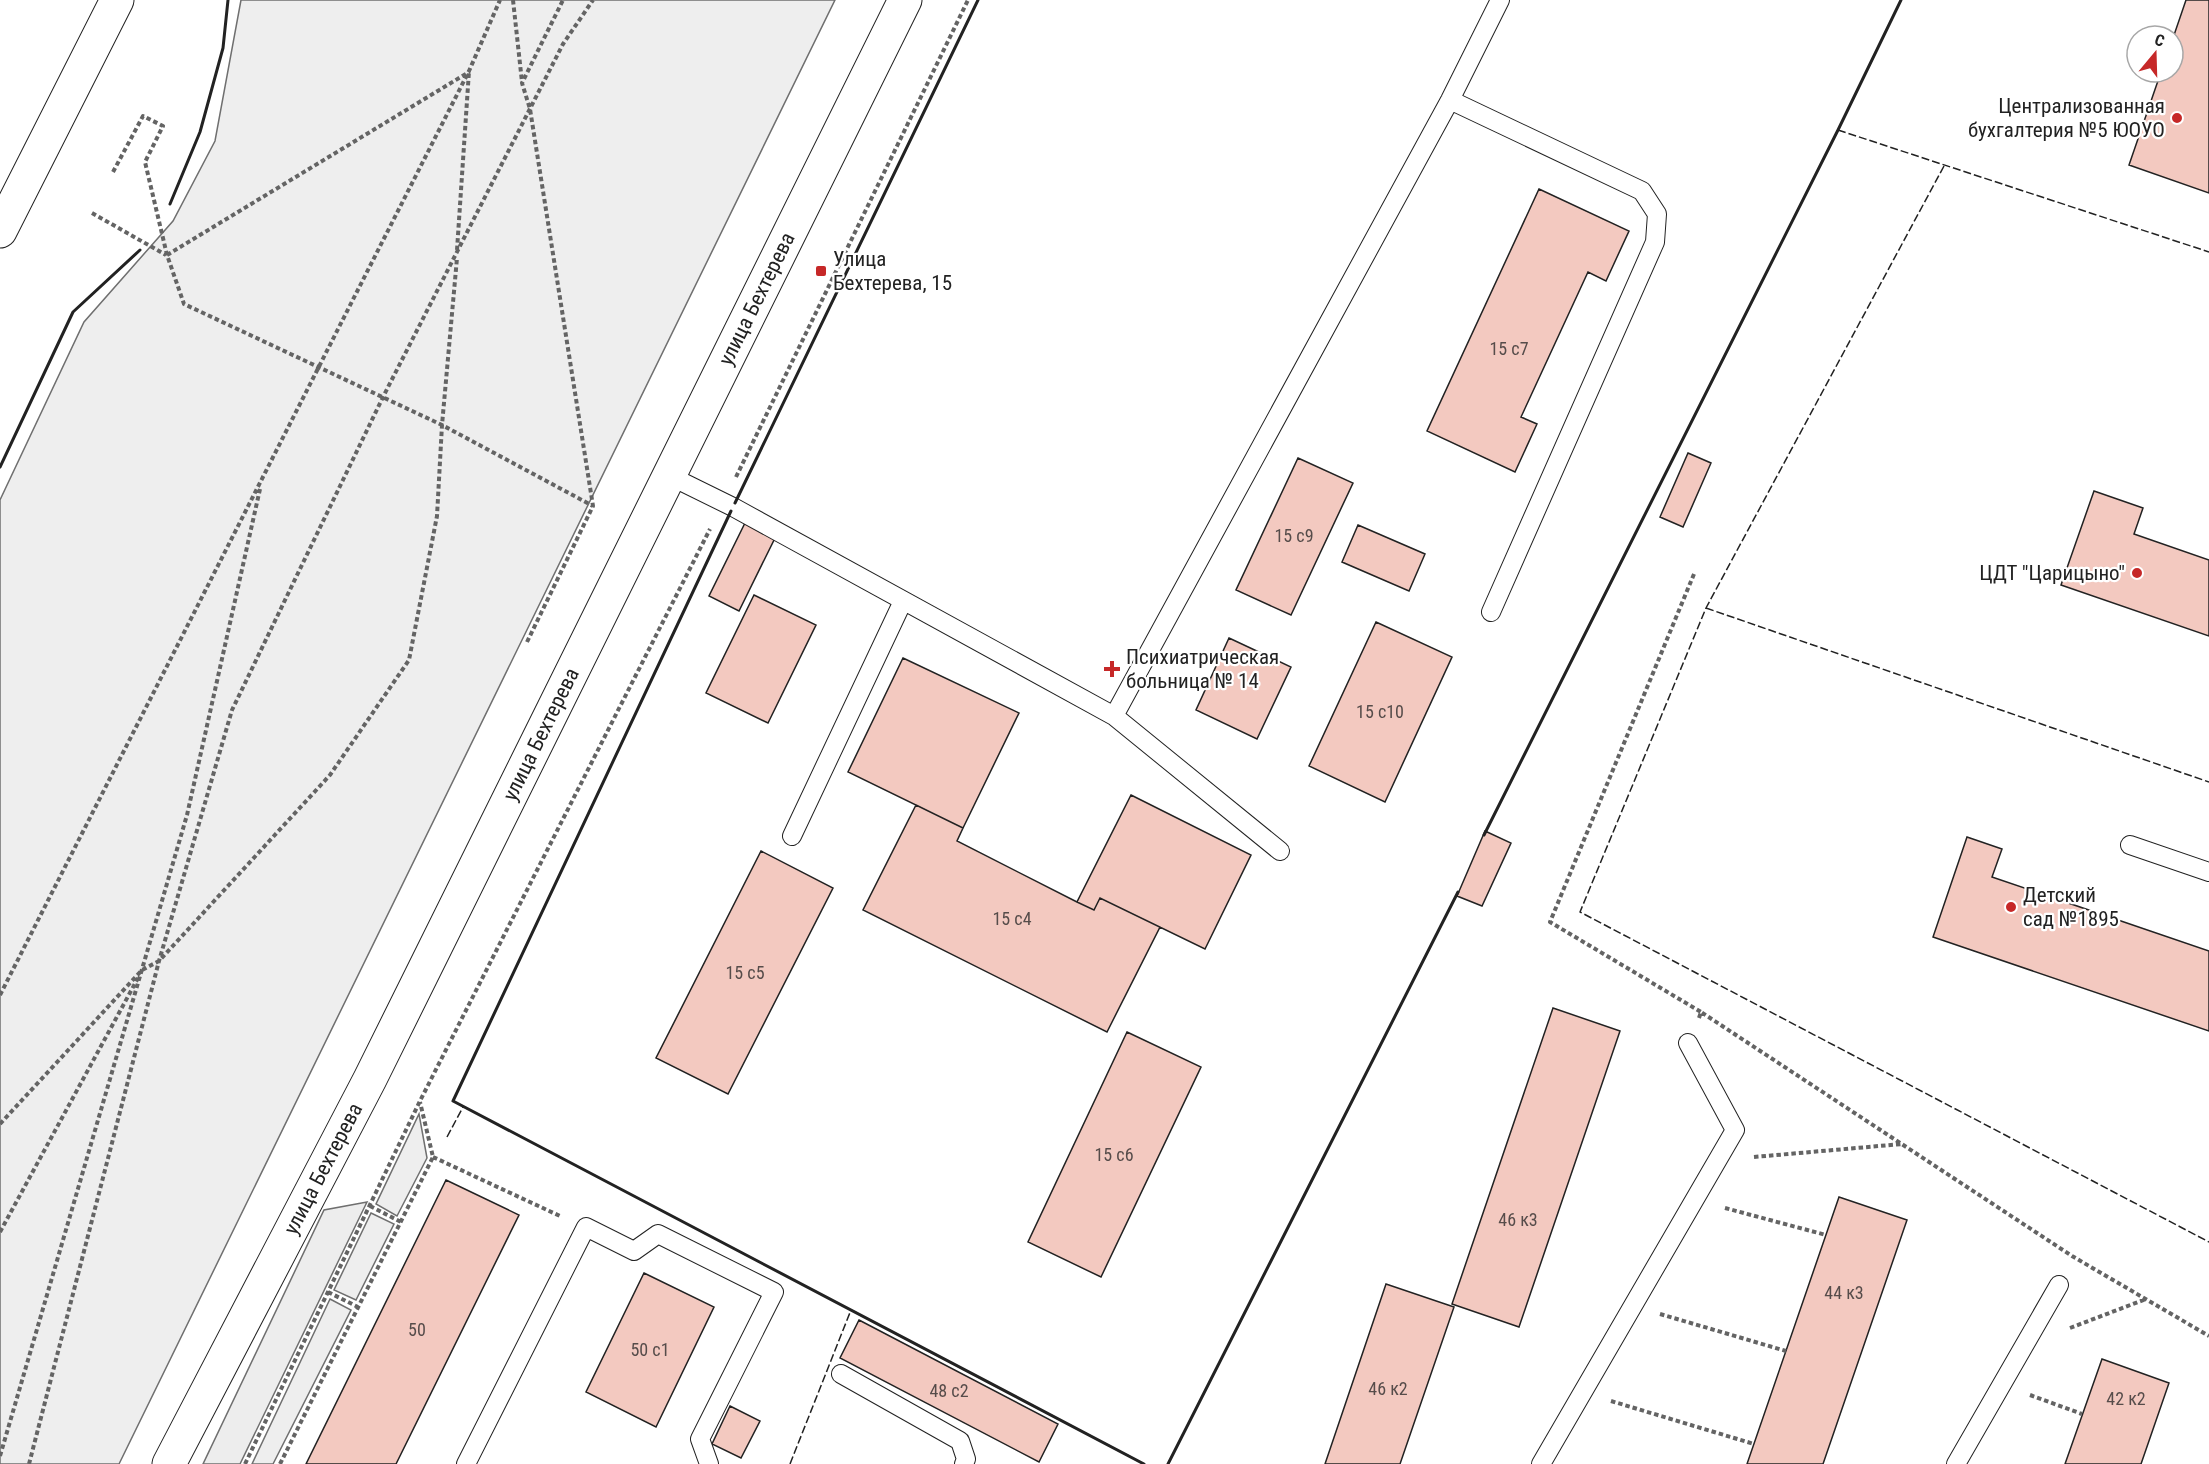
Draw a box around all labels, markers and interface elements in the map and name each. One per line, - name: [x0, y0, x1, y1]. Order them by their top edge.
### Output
- north arrow: [2125, 24, 2185, 84]
- text: С: [2152, 30, 2167, 51]
- place label: Централизованная бухгалтерия №5 ЮОУО: [1968, 94, 2165, 142]
- marker: Централизованная бухгалтерия №5 ЮОУО: [2170, 111, 2184, 125]
- street label: улица Бехтерева: [714, 229, 800, 369]
- place label: Улица Бехтерева, 15: [833, 247, 952, 295]
- marker: Улица Бехтерева, 15: [814, 264, 828, 278]
- house number: 15 с7: [1489, 338, 1529, 359]
- house number: 15 с9: [1274, 525, 1314, 546]
- place label: ЦДТ "Царицыно": [1979, 561, 2125, 585]
- marker: ЦДТ "Царицыно": [2130, 566, 2144, 580]
- place label: Психиатрическая больница № 14: [1126, 645, 1279, 693]
- marker: Психиатрическая больница № 14: [1103, 660, 1121, 678]
- street label: улица Бехтерева: [498, 664, 584, 805]
- house number: 15 с10: [1356, 701, 1404, 722]
- place label: Детский сад №1895: [2023, 883, 2119, 931]
- marker: Детский сад №1895: [2004, 900, 2018, 914]
- house number: 15 с4: [992, 908, 1032, 929]
- house number: 15 с5: [725, 962, 765, 983]
- street label: улица Бехтерева: [279, 1099, 367, 1239]
- house number: 15 с6: [1094, 1144, 1134, 1165]
- house number: 46 к3: [1498, 1209, 1538, 1230]
- house number: 44 к3: [1824, 1282, 1864, 1303]
- house number: 50: [408, 1319, 426, 1340]
- house number: 50 с1: [630, 1339, 670, 1360]
- house number: 46 к2: [1368, 1378, 1408, 1399]
- house number: 48 с2: [929, 1380, 969, 1401]
- house number: 42 к2: [2106, 1388, 2146, 1409]

